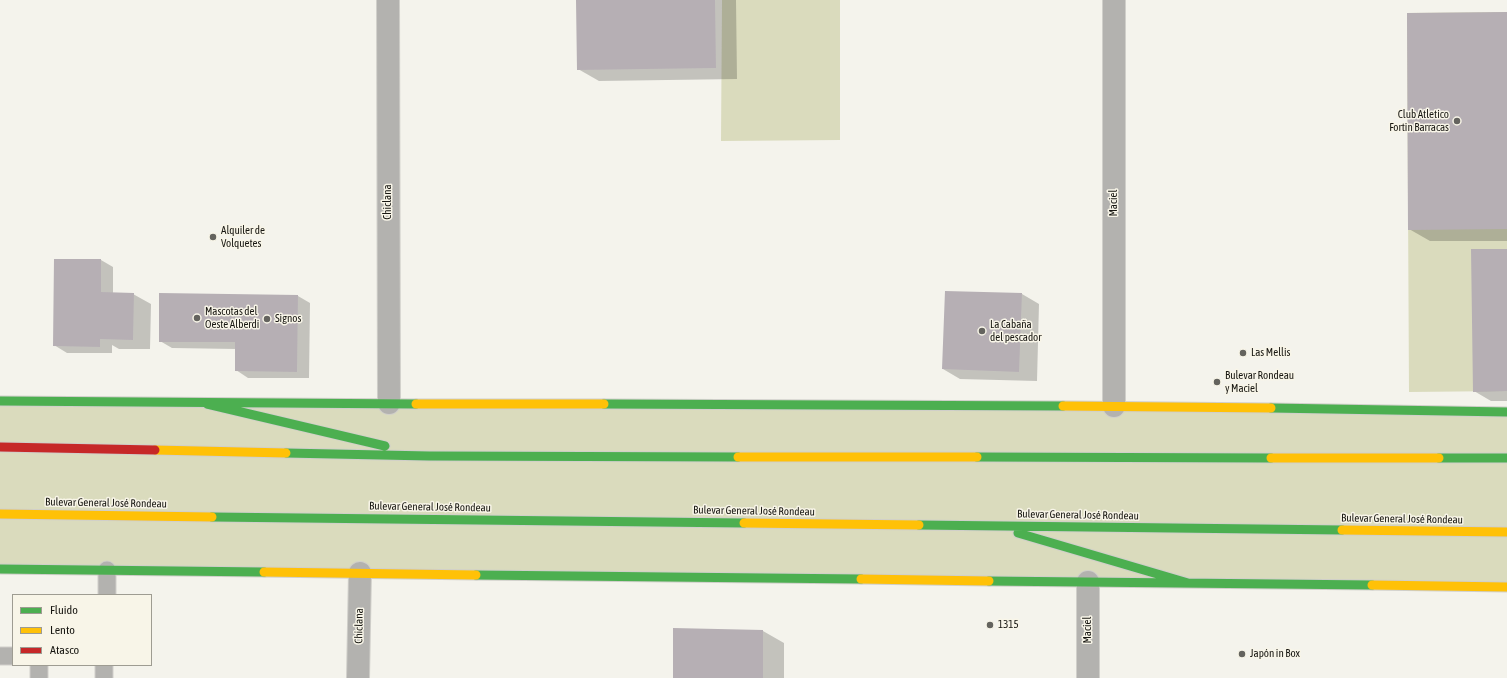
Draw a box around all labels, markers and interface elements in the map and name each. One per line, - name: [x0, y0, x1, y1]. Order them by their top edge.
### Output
- place label: Club Atletico Fortin Barracas: [1389, 108, 1449, 134]
- marker: Club Atletico Fortin Barracas: [1452, 116, 1462, 126]
- street label: Chiclana: [381, 184, 395, 220]
- street label: Maciel: [1107, 190, 1121, 216]
- place label: Alquiler de Volquetes: [221, 224, 265, 250]
- marker: Alquiler de Volquetes: [208, 232, 218, 242]
- place label: Mascotas del Oeste Alberdi: [205, 305, 259, 331]
- place label: Signos: [275, 312, 301, 326]
- marker: Mascotas del Oeste Alberdi: [192, 313, 202, 323]
- marker: Signos: [262, 314, 272, 324]
- place label: La Cabaña del pescador: [990, 318, 1042, 344]
- marker: La Cabaña del pescador: [977, 326, 987, 336]
- place label: Las Mellis: [1251, 346, 1290, 360]
- marker: Las Mellis: [1238, 348, 1248, 358]
- place label: Bulevar Rondeau y Maciel: [1225, 369, 1294, 395]
- marker: Bulevar Rondeau y Maciel: [1212, 377, 1222, 387]
- street label: Bulevar General José Rondeau: [45, 495, 167, 511]
- street label: Bulevar General José Rondeau: [369, 499, 491, 515]
- street label: Bulevar General José Rondeau: [693, 503, 815, 519]
- street label: Bulevar General José Rondeau: [1017, 507, 1139, 523]
- street label: Bulevar General José Rondeau: [1341, 511, 1463, 527]
- legend: [12, 594, 152, 666]
- text: Fluido: [50, 603, 78, 617]
- street label: Chiclana: [352, 608, 366, 644]
- street label: Maciel: [1081, 617, 1095, 643]
- place label: 1315: [998, 618, 1019, 632]
- marker: 1315: [985, 620, 995, 630]
- text: Lento: [50, 623, 75, 637]
- text: Atasco: [50, 643, 79, 657]
- place label: Japón in Box: [1250, 647, 1300, 661]
- marker: Japón in Box: [1237, 649, 1247, 659]

